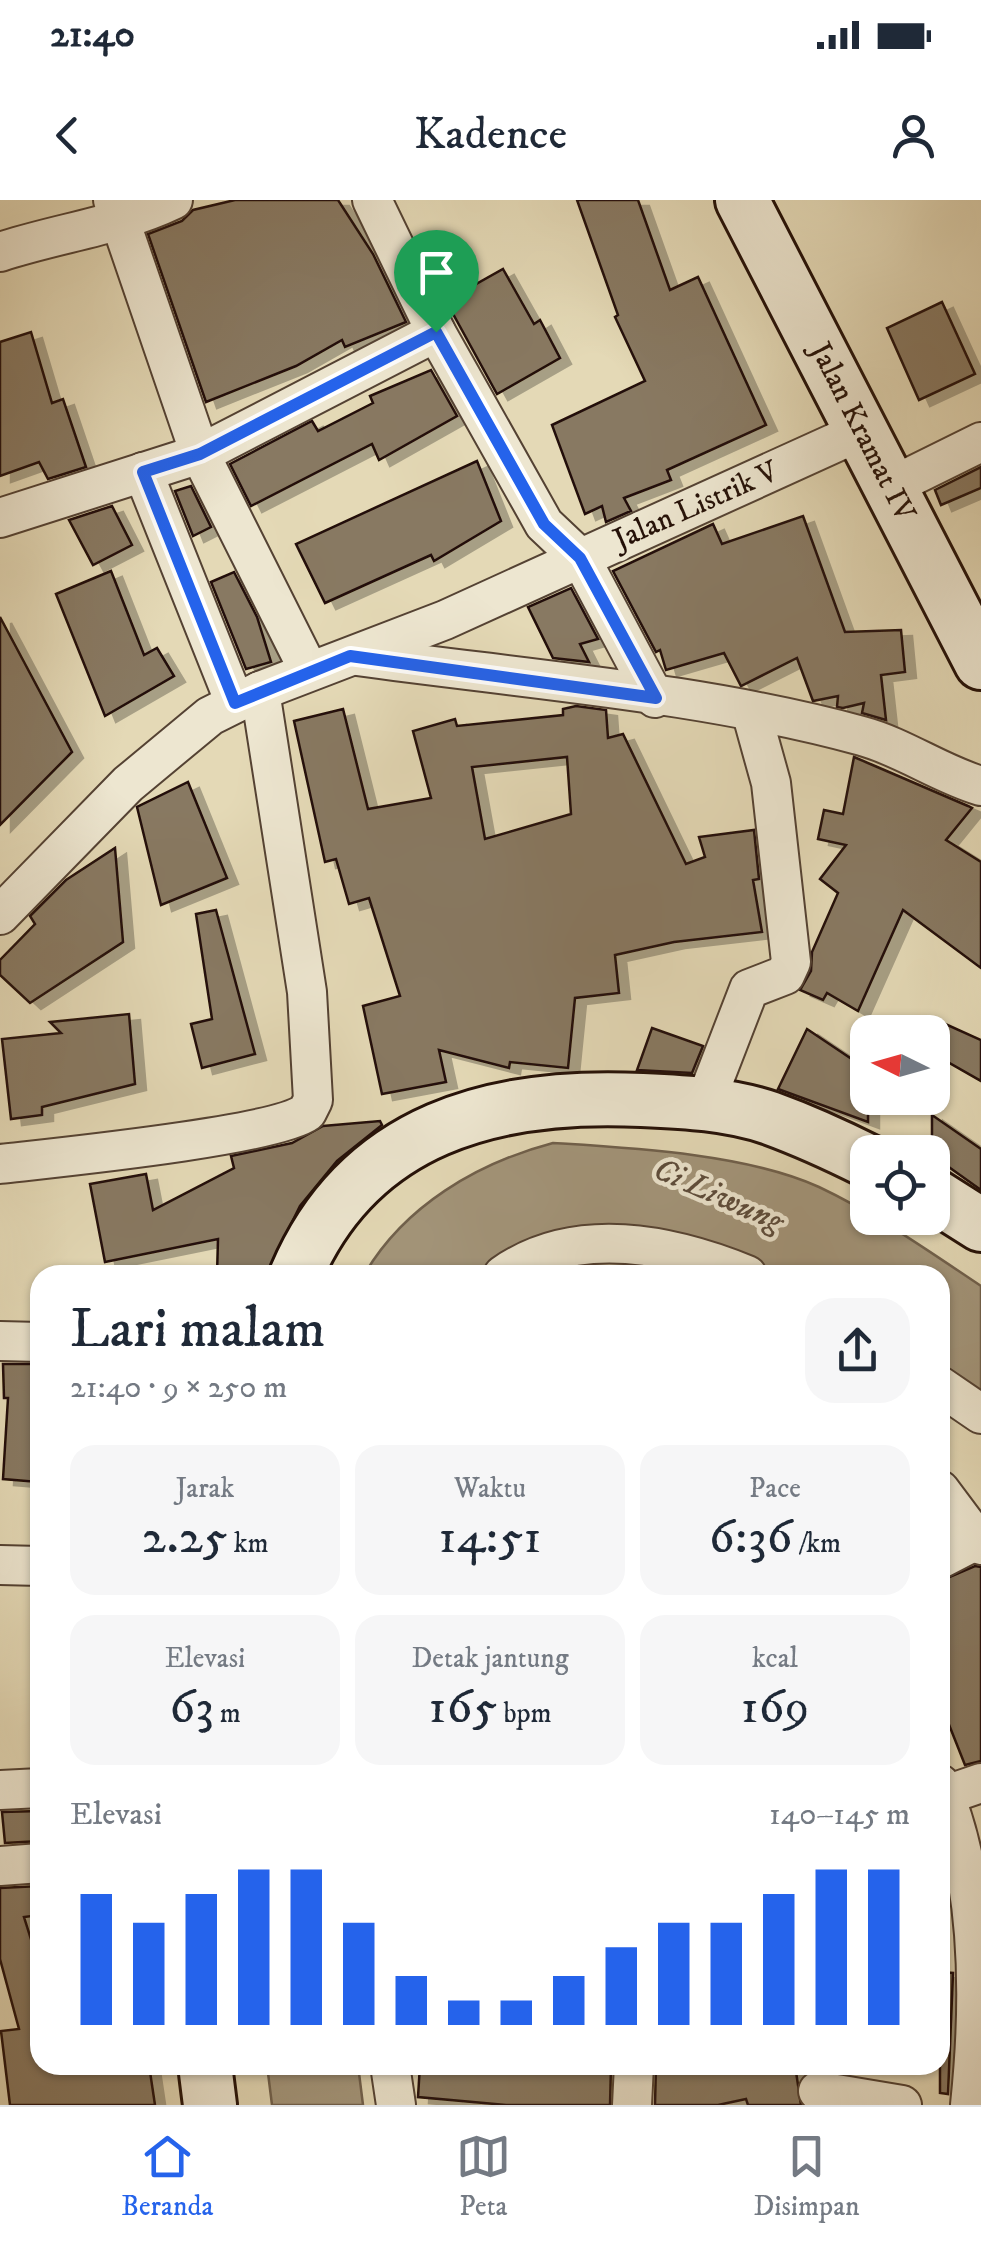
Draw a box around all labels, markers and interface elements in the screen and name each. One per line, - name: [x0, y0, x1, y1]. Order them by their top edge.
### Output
- text: 21:40: [50, 11, 135, 59]
- text: Kadence: [414, 107, 567, 163]
- icon: back: [40, 108, 95, 163]
- icon: person: [886, 108, 941, 163]
- pin: [394, 230, 479, 333]
- icon: arrive: [409, 245, 464, 300]
- street label: Jalan Kramat IV: [800, 334, 923, 528]
- street label: Jalan Listrik V: [605, 453, 785, 560]
- north arrow: [850, 1015, 950, 1115]
- map controls: [850, 1015, 950, 1235]
- button: locate: [850, 1135, 950, 1235]
- water label: Ci Liwung: [647, 1150, 792, 1243]
- text: Lari malam: [70, 1296, 325, 1365]
- button: share: [805, 1298, 910, 1403]
- text: 21:40 · 9 × 250 m: [70, 1368, 287, 1408]
- text: Jarak: [176, 1471, 234, 1506]
- text: Waktu: [454, 1471, 526, 1506]
- text: Pace: [749, 1471, 801, 1506]
- text: 2.25: [141, 1506, 228, 1569]
- text: 14:51: [438, 1506, 542, 1569]
- text: 6:36: [709, 1506, 793, 1569]
- text: km: [228, 1526, 269, 1561]
- text: /km: [793, 1526, 841, 1561]
- text: Elevasi: [165, 1641, 245, 1676]
- text: Detak jantung: [411, 1641, 569, 1676]
- text: kcal: [752, 1641, 798, 1676]
- text: 63: [169, 1676, 214, 1739]
- text: 165: [428, 1676, 497, 1739]
- text: 169: [740, 1676, 810, 1739]
- text: m: [214, 1696, 241, 1731]
- text: bpm: [497, 1696, 552, 1731]
- text: Elevasi: [70, 1795, 162, 1835]
- text: 140–145 m: [769, 1795, 910, 1835]
- tab: Beranda: [121, 2129, 213, 2224]
- tab: Peta: [456, 2129, 511, 2224]
- tab: Disimpan: [753, 2129, 860, 2224]

